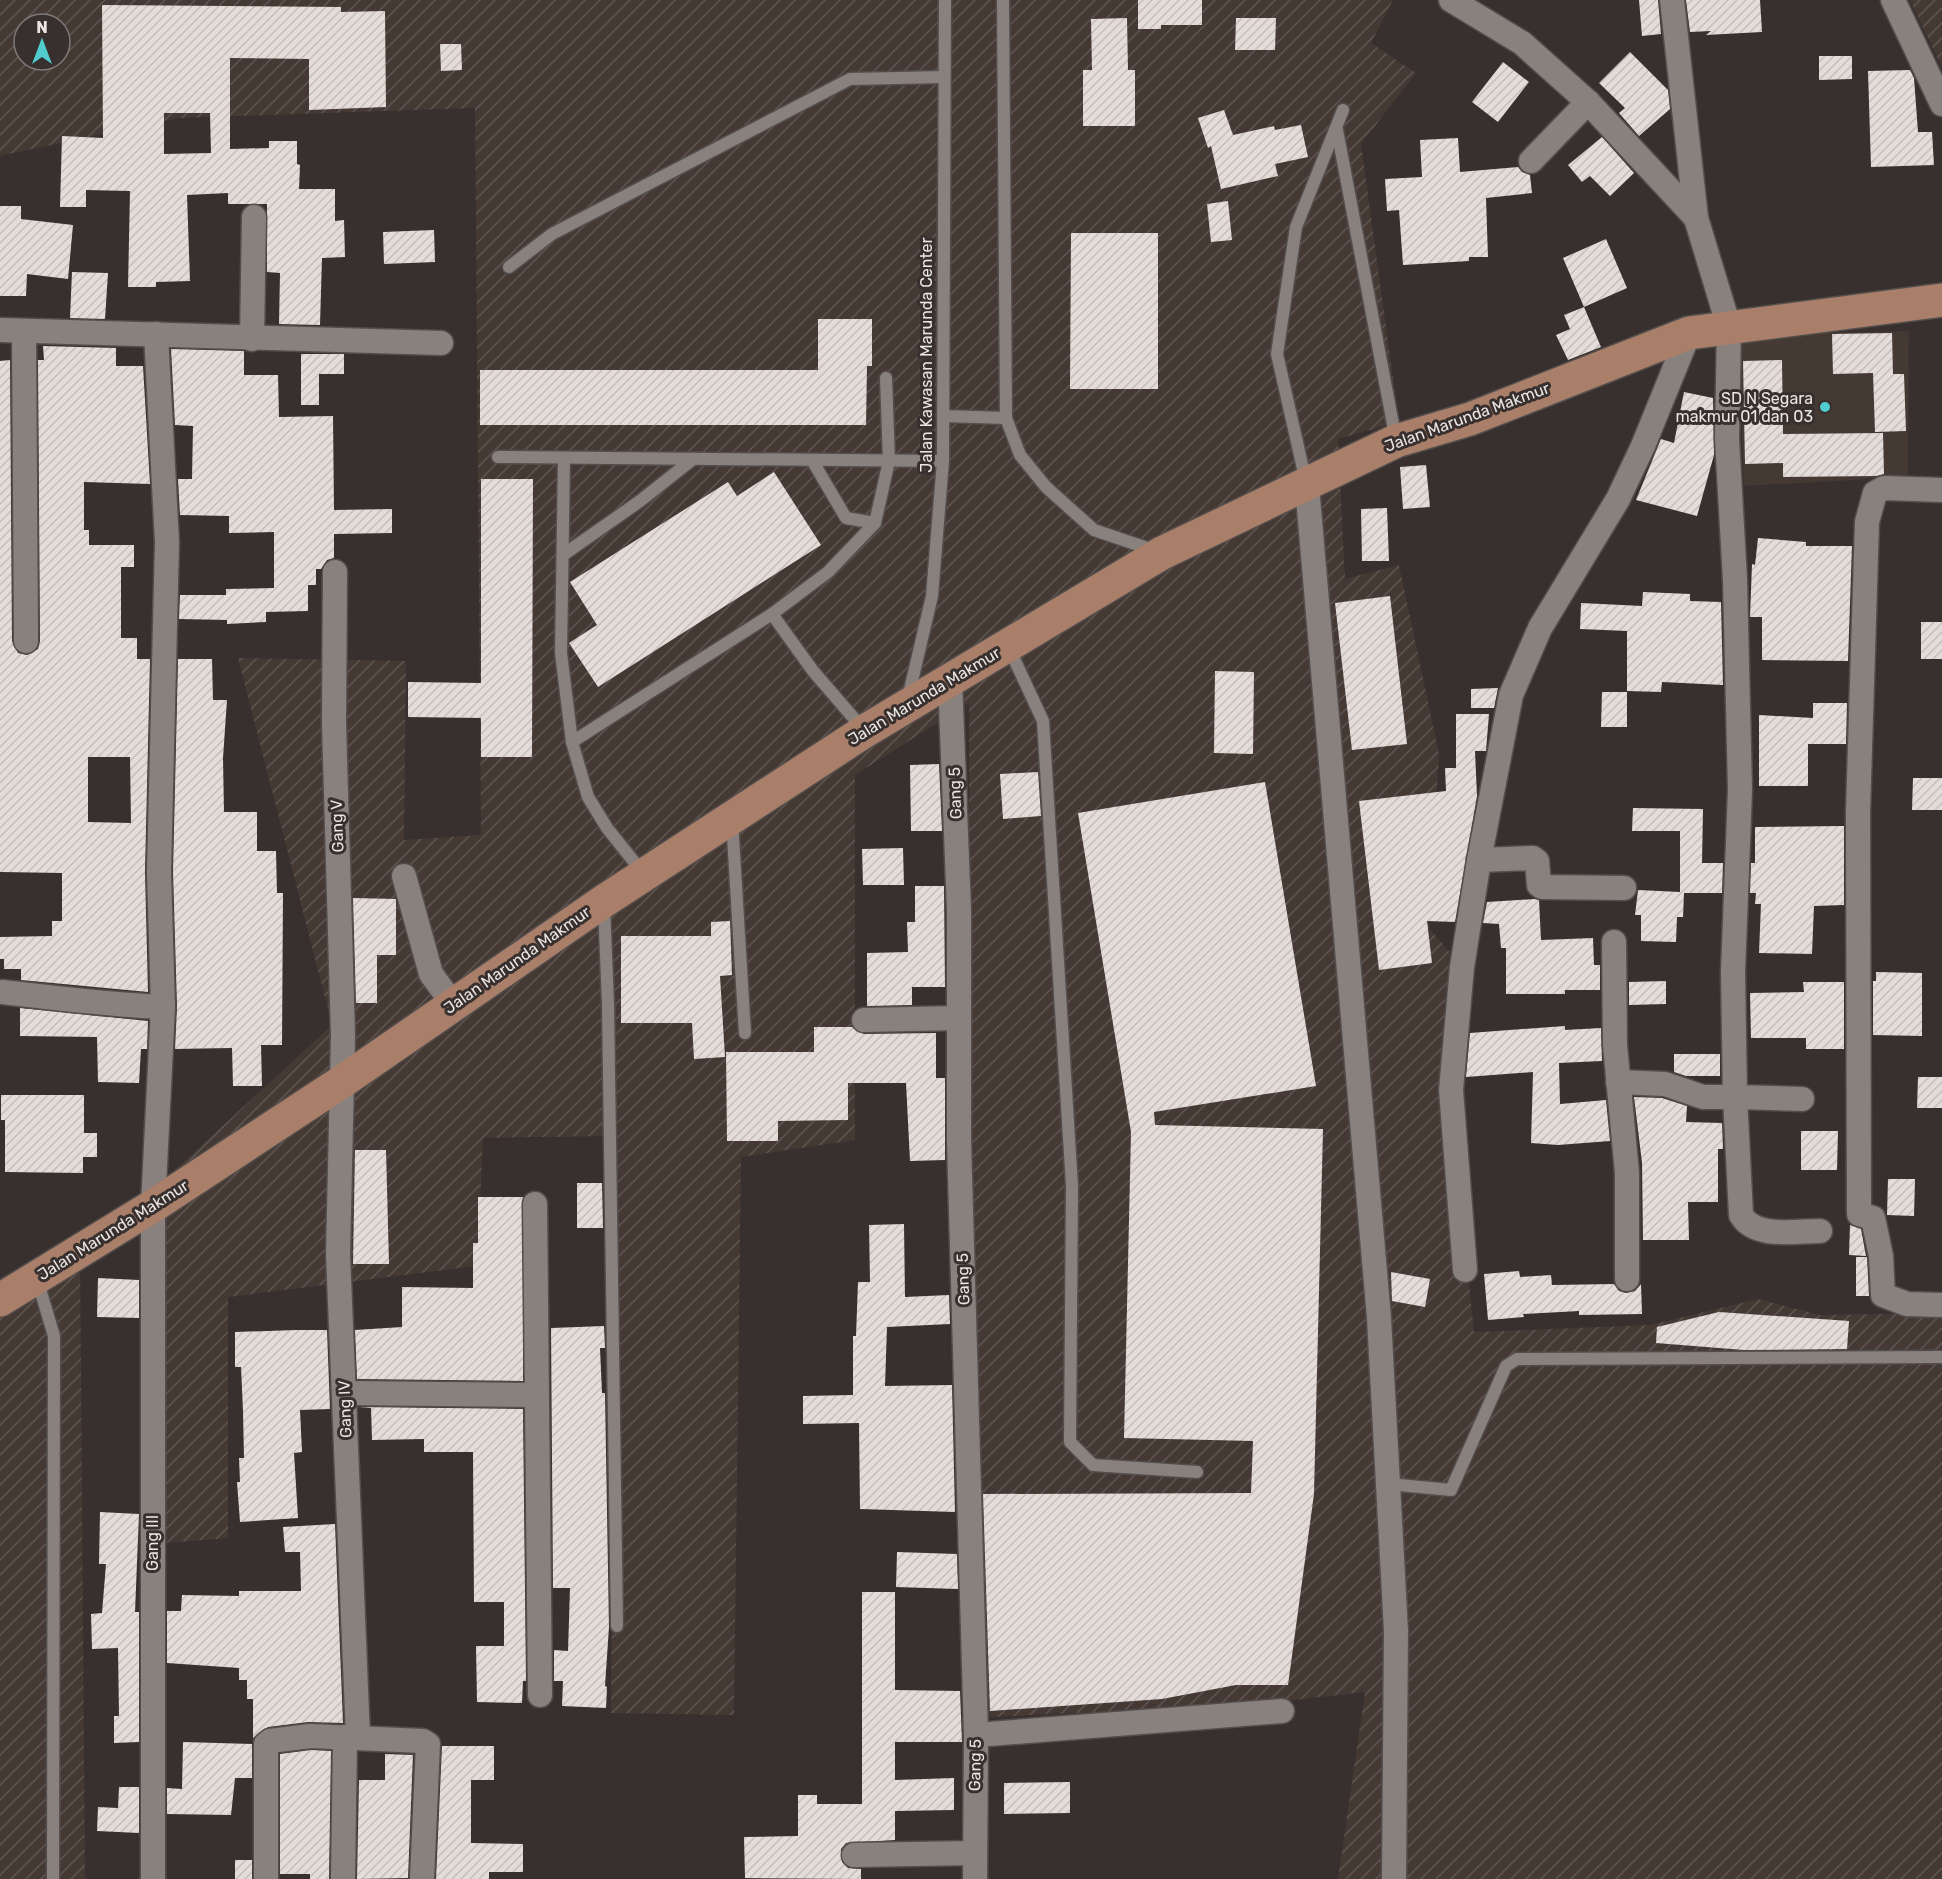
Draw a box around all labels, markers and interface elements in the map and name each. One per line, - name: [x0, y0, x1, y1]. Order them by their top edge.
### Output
- north arrow: [12, 12, 72, 72]
- text: N: [36, 18, 48, 37]
- street label: Jalan Kawasan Marunda Center: [917, 237, 936, 473]
- street label: Jalan Marunda Makmur: [1382, 378, 1552, 456]
- place label: SD N Segara makmur 01 dan 03: [1676, 389, 1813, 426]
- marker: SD N Segara makmur 01 dan 03: [1818, 400, 1832, 414]
- street label: Jalan Marunda Makmur: [844, 643, 1004, 749]
- street label: Gang 5: [945, 766, 965, 820]
- street label: Gang V: [327, 799, 347, 853]
- street label: Jalan Marunda Makmur: [440, 902, 594, 1018]
- street label: Jalan Marunda Makmur: [34, 1176, 192, 1284]
- street label: Gang 5: [953, 1252, 973, 1306]
- street label: Gang IV: [334, 1380, 356, 1438]
- street label: Gang III: [143, 1515, 162, 1571]
- street label: Gang 5: [965, 1739, 985, 1791]

